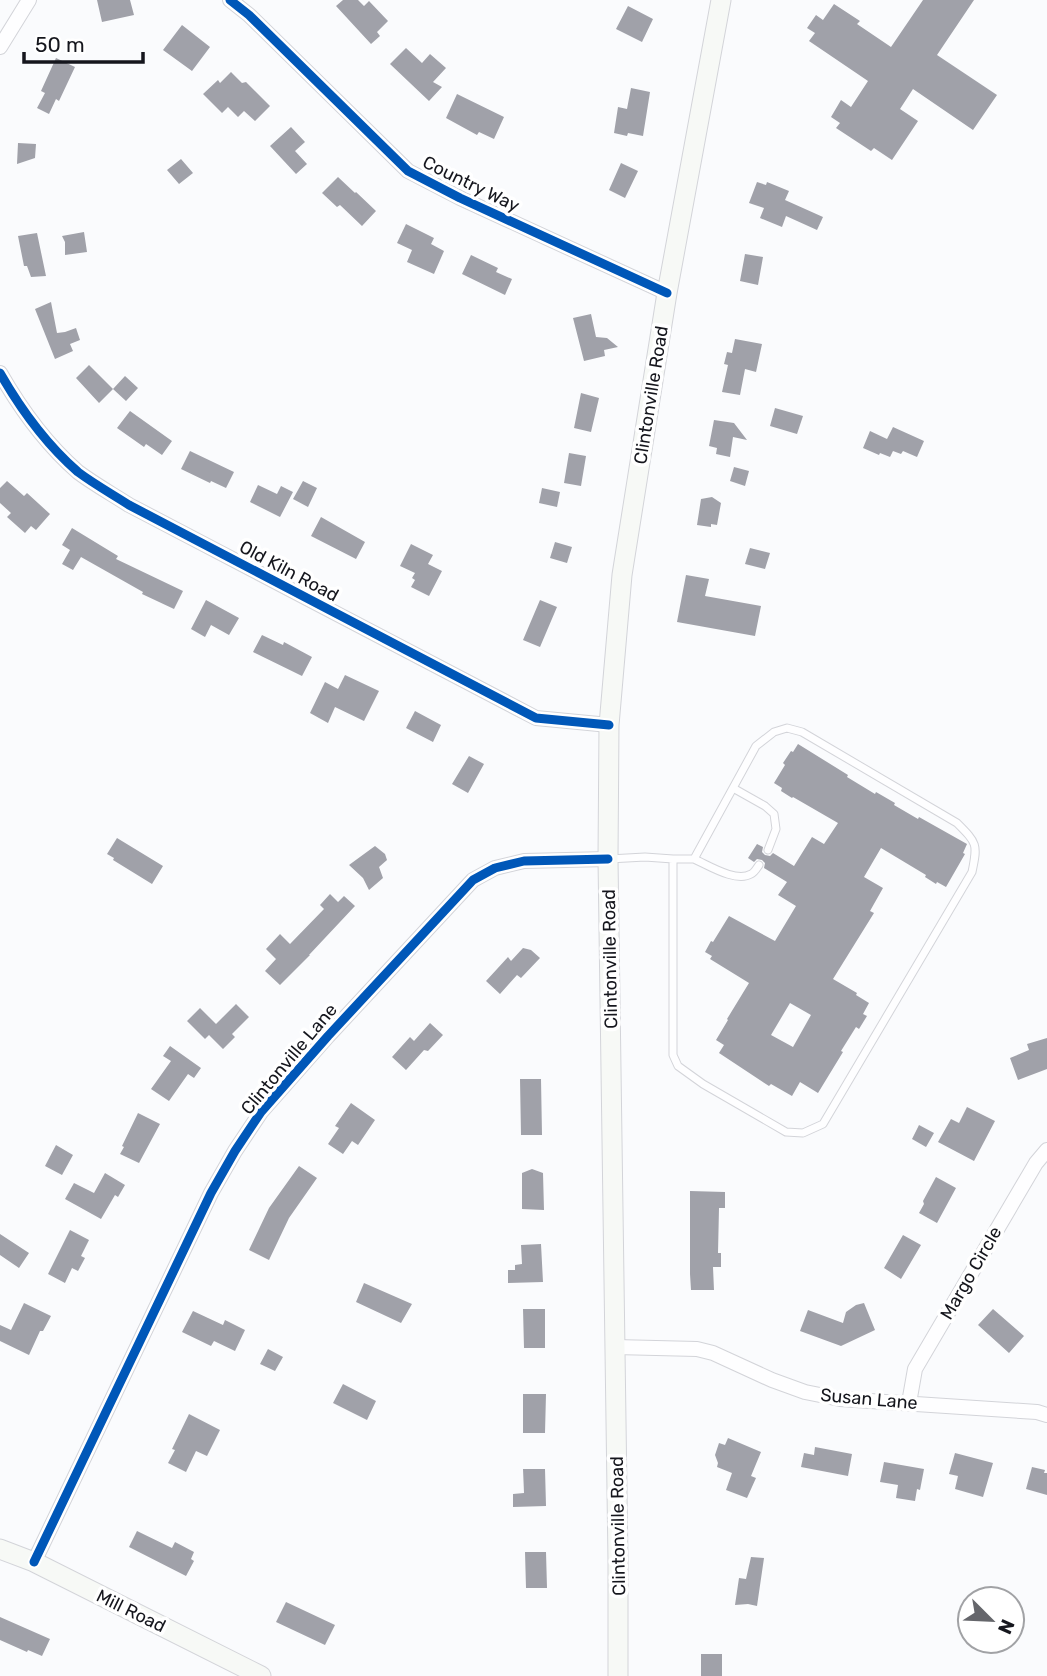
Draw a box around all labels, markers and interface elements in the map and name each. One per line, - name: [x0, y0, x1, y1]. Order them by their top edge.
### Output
- scale bar: [24, 21, 144, 65]
- text: 50 m: [35, 32, 85, 57]
- street label: Country Way: [419, 151, 523, 217]
- street label: Clintonville Road: [629, 324, 673, 466]
- street label: Old Kiln Road: [236, 536, 342, 606]
- street label: Clintonville Road: [598, 889, 622, 1029]
- street label: Clintonville Lane: [236, 999, 342, 1119]
- street label: Margo Circle: [936, 1223, 1006, 1323]
- street label: Susan Lane: [819, 1384, 919, 1414]
- street label: Clintonville Road: [606, 1456, 630, 1596]
- street label: Mill Road: [93, 1585, 169, 1637]
- north arrow: [956, 1585, 1026, 1655]
- text: N: [993, 1616, 1019, 1638]

